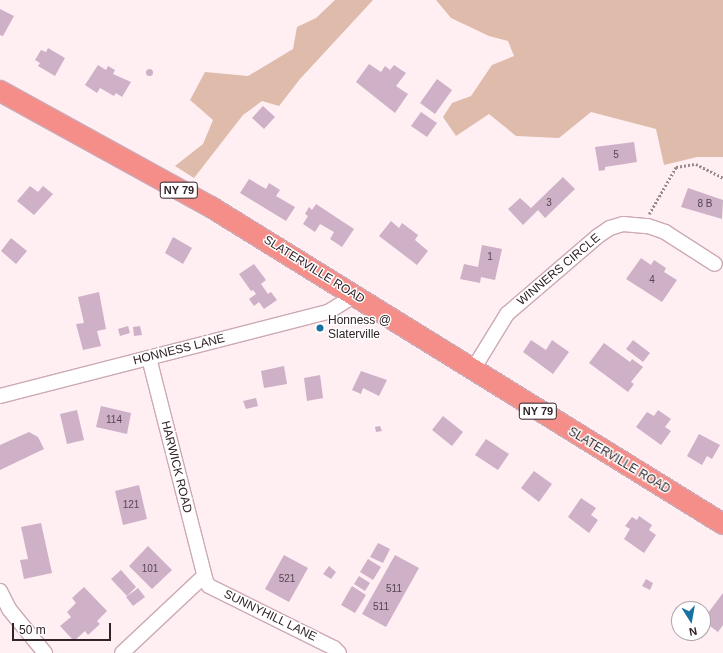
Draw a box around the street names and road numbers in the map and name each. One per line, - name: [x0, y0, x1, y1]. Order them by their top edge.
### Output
- road number: NY 79: [159, 181, 199, 199]
- street label: WINNERS CIRCLE: [515, 231, 603, 309]
- street label: SLATERVILLE ROAD: [261, 233, 367, 307]
- street label: HONNESS LANE: [132, 332, 226, 368]
- road number: NY 79: [518, 402, 558, 420]
- street label: HARWICK ROAD: [158, 419, 194, 515]
- street label: SLATERVILLE ROAD: [565, 425, 673, 497]
- street label: SUNNYHILL LANE: [221, 587, 319, 645]

